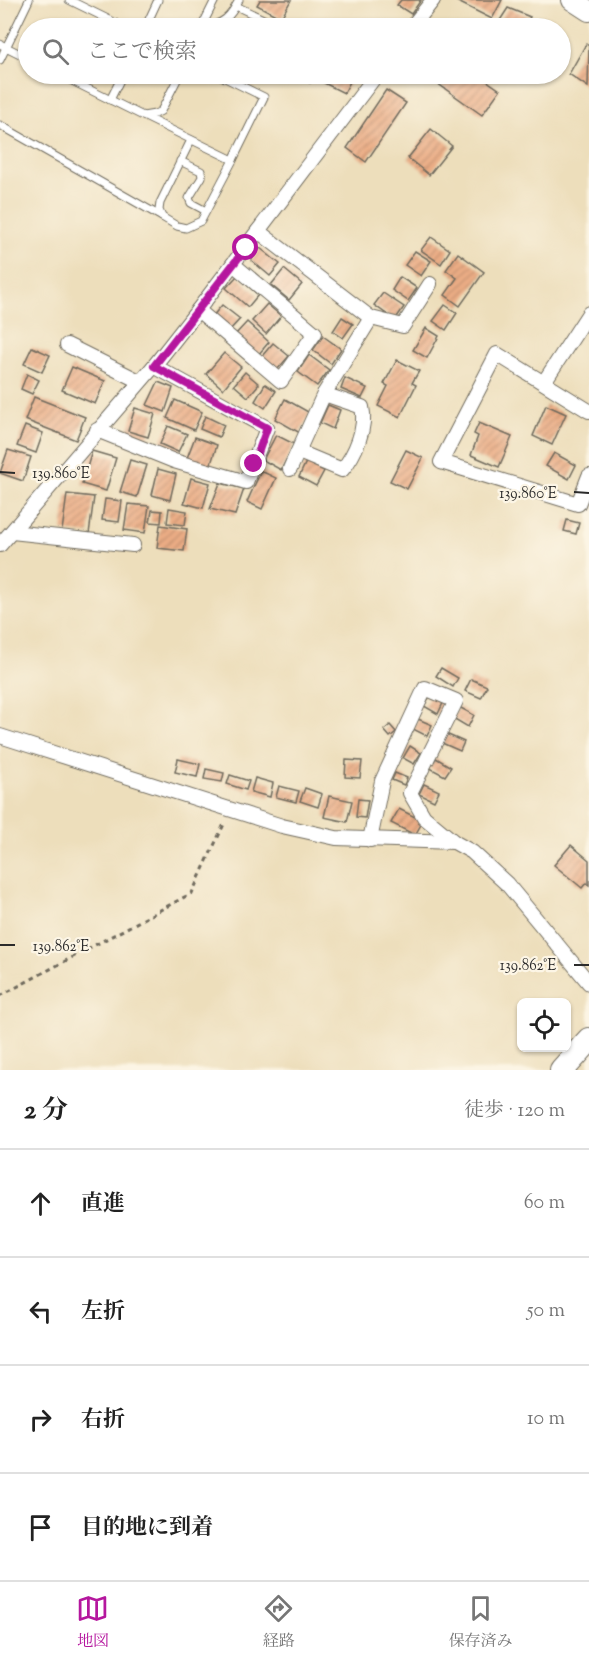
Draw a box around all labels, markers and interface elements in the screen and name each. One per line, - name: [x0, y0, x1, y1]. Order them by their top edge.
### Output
- search box: [18, 18, 571, 84]
- icon: search: [39, 35, 72, 68]
- text: ここで検索: [87, 37, 197, 69]
- route start: [232, 234, 258, 260]
- route end: [240, 450, 266, 476]
- text: 139.860°E: [32, 464, 90, 485]
- text: 139.860°E: [499, 484, 557, 505]
- text: 139.862°E: [33, 937, 89, 958]
- text: 139.862°E: [500, 956, 556, 977]
- map controls: [517, 998, 571, 1052]
- button: locate: [517, 998, 571, 1052]
- text: 2 分: [24, 1093, 68, 1130]
- text: 徒歩 · 120 m: [464, 1097, 565, 1126]
- icon: ahead: [24, 1187, 57, 1220]
- text: 直進: [81, 1189, 125, 1221]
- text: 60 m: [524, 1189, 565, 1218]
- icon: left: [24, 1295, 57, 1328]
- text: 左折: [81, 1297, 125, 1329]
- text: 50 m: [527, 1297, 565, 1326]
- icon: right: [24, 1403, 57, 1436]
- text: 右折: [81, 1405, 125, 1437]
- text: 10 m: [527, 1405, 565, 1434]
- icon: arrive: [24, 1511, 57, 1544]
- text: 目的地に到着: [81, 1513, 213, 1545]
- tab: 地図: [76, 1592, 109, 1654]
- tab: 経路: [262, 1592, 295, 1654]
- tab: 保存済み: [448, 1592, 512, 1654]

